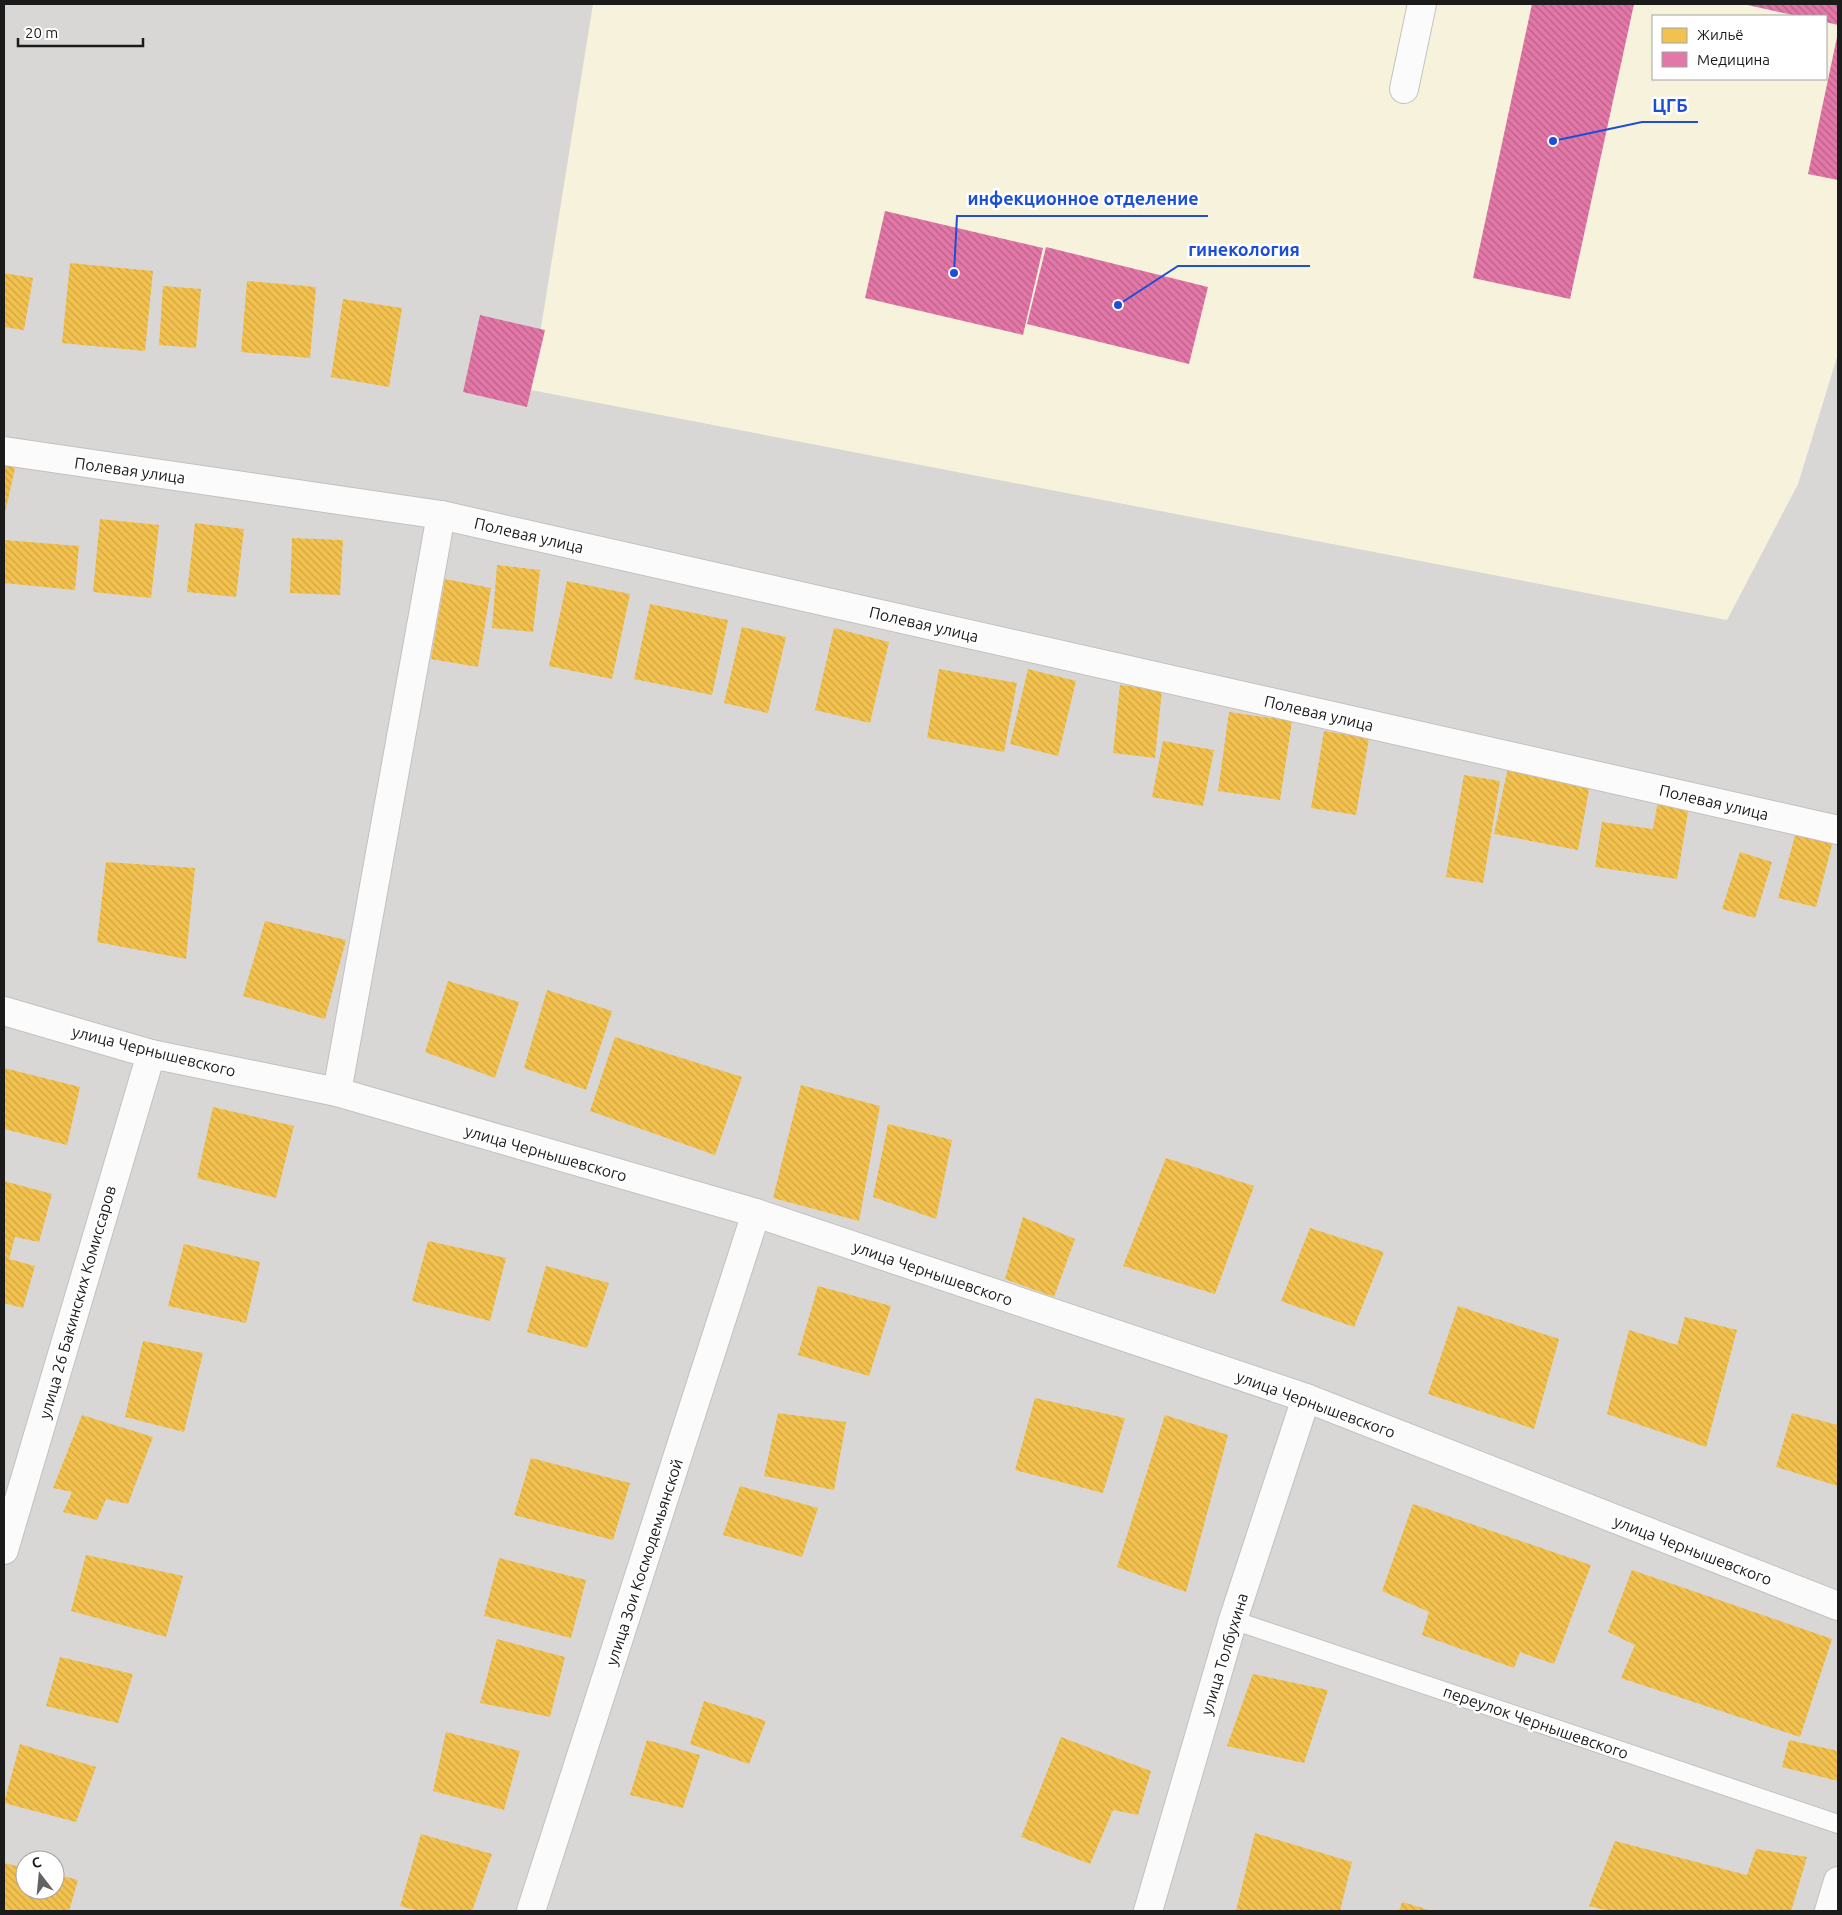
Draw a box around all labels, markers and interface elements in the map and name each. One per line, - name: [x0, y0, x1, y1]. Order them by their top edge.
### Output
- scale bar: [18, 15, 142, 47]
- legend: [1652, 15, 1827, 80]
- text: 20 m: [25, 24, 58, 41]
- text: Жильё: [1697, 26, 1744, 43]
- text: Медицина: [1697, 51, 1770, 68]
- callout: ЦГБ: [1642, 89, 1698, 122]
- text: ЦГБ: [1652, 95, 1688, 115]
- callout: инфекционное отделение: [957, 183, 1208, 216]
- text: инфекционное отделение: [967, 188, 1199, 208]
- callout: гинекология: [1178, 233, 1310, 266]
- text: гинекология: [1188, 239, 1300, 259]
- street label: Полевая улица: [73, 453, 187, 487]
- street label: Полевая улица: [473, 514, 585, 556]
- street label: Полевая улица: [868, 603, 980, 645]
- street label: Полевая улица: [1263, 692, 1375, 734]
- street label: Полевая улица: [1658, 781, 1770, 823]
- street label: улица Чернышевского: [70, 1022, 238, 1080]
- street label: улица Чернышевского: [463, 1121, 629, 1185]
- street label: улица 26 Бакинских Комиссаров: [35, 1183, 119, 1421]
- street label: улица Чернышевского: [851, 1237, 1015, 1309]
- street label: улица Чернышевского: [1234, 1367, 1398, 1441]
- street label: улица Зои Космодемьянской: [602, 1456, 686, 1668]
- street label: улица Чернышевского: [1611, 1512, 1775, 1588]
- street label: улица Толбухина: [1197, 1591, 1251, 1717]
- street label: переулок Чернышевского: [1441, 1682, 1631, 1762]
- north arrow: [15, 1850, 65, 1900]
- text: С: [30, 1854, 43, 1871]

